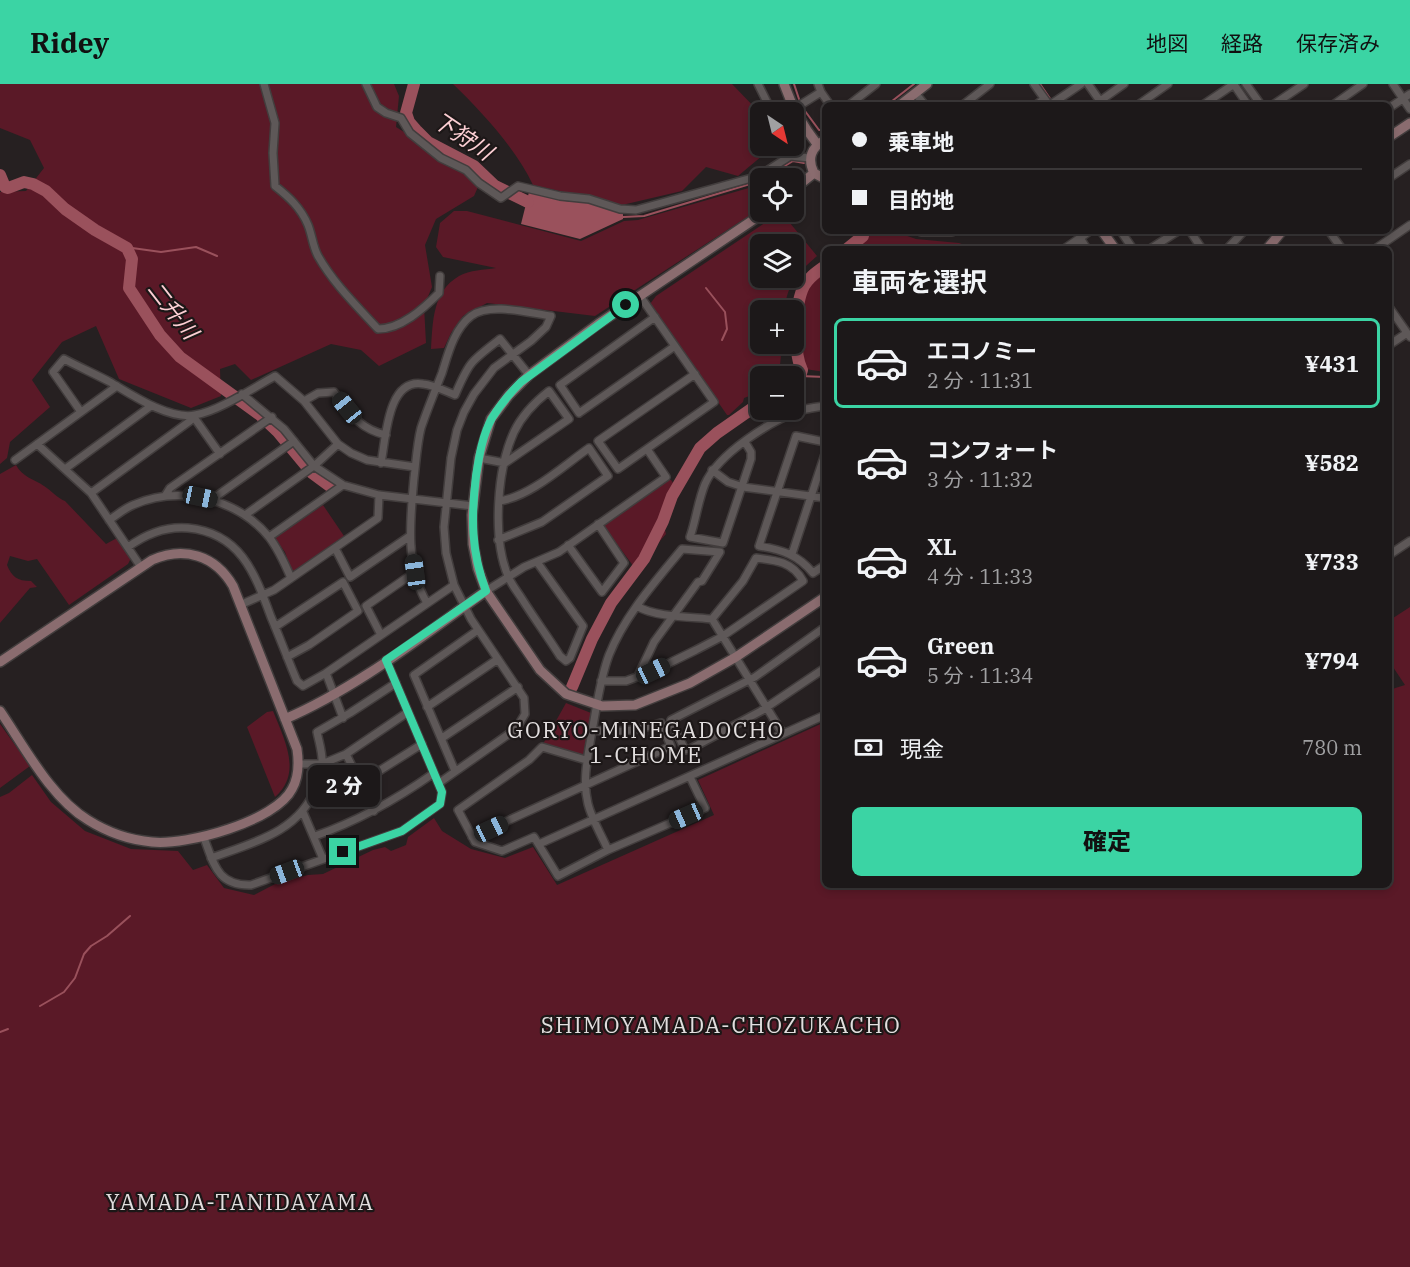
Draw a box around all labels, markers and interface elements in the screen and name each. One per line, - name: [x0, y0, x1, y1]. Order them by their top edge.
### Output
- text: Ridey: [30, 24, 109, 61]
- text: 地図: [1146, 29, 1188, 57]
- text: 経路: [1221, 29, 1263, 57]
- text: 保存済み: [1296, 29, 1380, 57]
- north arrow: [750, 102, 804, 156]
- map controls: [750, 102, 804, 420]
- water label: 下狩川: [428, 105, 500, 167]
- text: 乗車地: [888, 127, 954, 156]
- button: locate: [750, 168, 804, 222]
- text: 目的地: [888, 185, 954, 214]
- button: layers: [750, 234, 804, 288]
- text: 車両を選択: [852, 264, 987, 299]
- water label: 二升川: [142, 275, 206, 346]
- route start: [612, 291, 639, 318]
- button: +: [750, 300, 804, 354]
- icon: car: [855, 336, 909, 390]
- text: エコノミー: [927, 336, 1037, 365]
- text: ¥431: [1304, 349, 1359, 378]
- button: −: [750, 366, 804, 420]
- text: 2 分 · 11:31: [927, 367, 1033, 394]
- car: [329, 388, 365, 428]
- icon: car: [855, 435, 909, 489]
- text: コンフォート: [927, 435, 1058, 464]
- text: ¥582: [1304, 448, 1359, 477]
- text: 3 分 · 11:32: [927, 466, 1033, 493]
- car: [181, 484, 219, 510]
- text: XL: [927, 532, 957, 561]
- icon: car: [855, 534, 909, 588]
- text: ¥733: [1304, 547, 1359, 576]
- car: [404, 553, 426, 591]
- text: 4 分 · 11:33: [927, 563, 1033, 590]
- text: Green: [927, 631, 994, 660]
- icon: car: [855, 633, 909, 687]
- text: ¥794: [1304, 646, 1359, 675]
- car: [633, 655, 673, 687]
- text: 5 分 · 11:34: [927, 662, 1033, 689]
- district label: GORYO-MINEGADOCHO 1-CHOME: [507, 715, 785, 769]
- icon: cash: [852, 731, 885, 764]
- text: 現金: [900, 734, 944, 763]
- text: 780 m: [1302, 734, 1362, 761]
- callout: 2 分: [307, 765, 379, 807]
- text: 2 分: [326, 772, 362, 799]
- car: [666, 800, 706, 832]
- button: 確定: [852, 807, 1362, 876]
- car: [471, 813, 511, 845]
- route end: [329, 838, 356, 865]
- car: [267, 857, 307, 887]
- district label: SHIMOYAMADA-CHOZUKACHO: [541, 1010, 901, 1039]
- district label: YAMADA-TANIDAYAMA: [106, 1187, 374, 1216]

